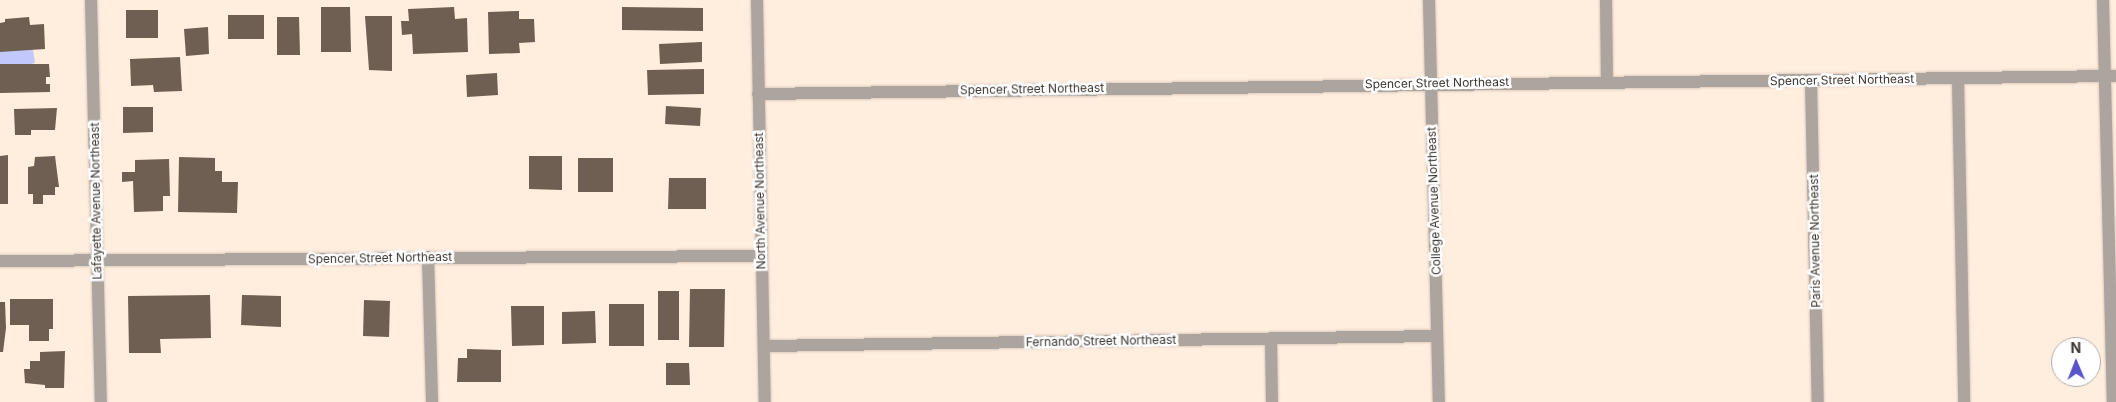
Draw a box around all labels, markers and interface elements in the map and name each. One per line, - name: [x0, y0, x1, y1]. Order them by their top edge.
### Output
- street label: Spencer Street Northeast: [1770, 72, 1914, 88]
- street label: Spencer Street Northeast: [1365, 75, 1509, 91]
- street label: Spencer Street Northeast: [960, 81, 1104, 97]
- street label: Lafayette Avenue Northeast: [87, 122, 105, 280]
- street label: College Avenue Northeast: [1424, 127, 1444, 275]
- street label: North Avenue Northeast: [752, 132, 768, 270]
- street label: Paris Avenue Northeast: [1807, 174, 1823, 308]
- street label: Spencer Street Northeast: [308, 250, 452, 266]
- street label: Fernando Street Northeast: [1026, 332, 1176, 350]
- north arrow: [2051, 337, 2101, 387]
- text: N: [2070, 339, 2081, 356]

